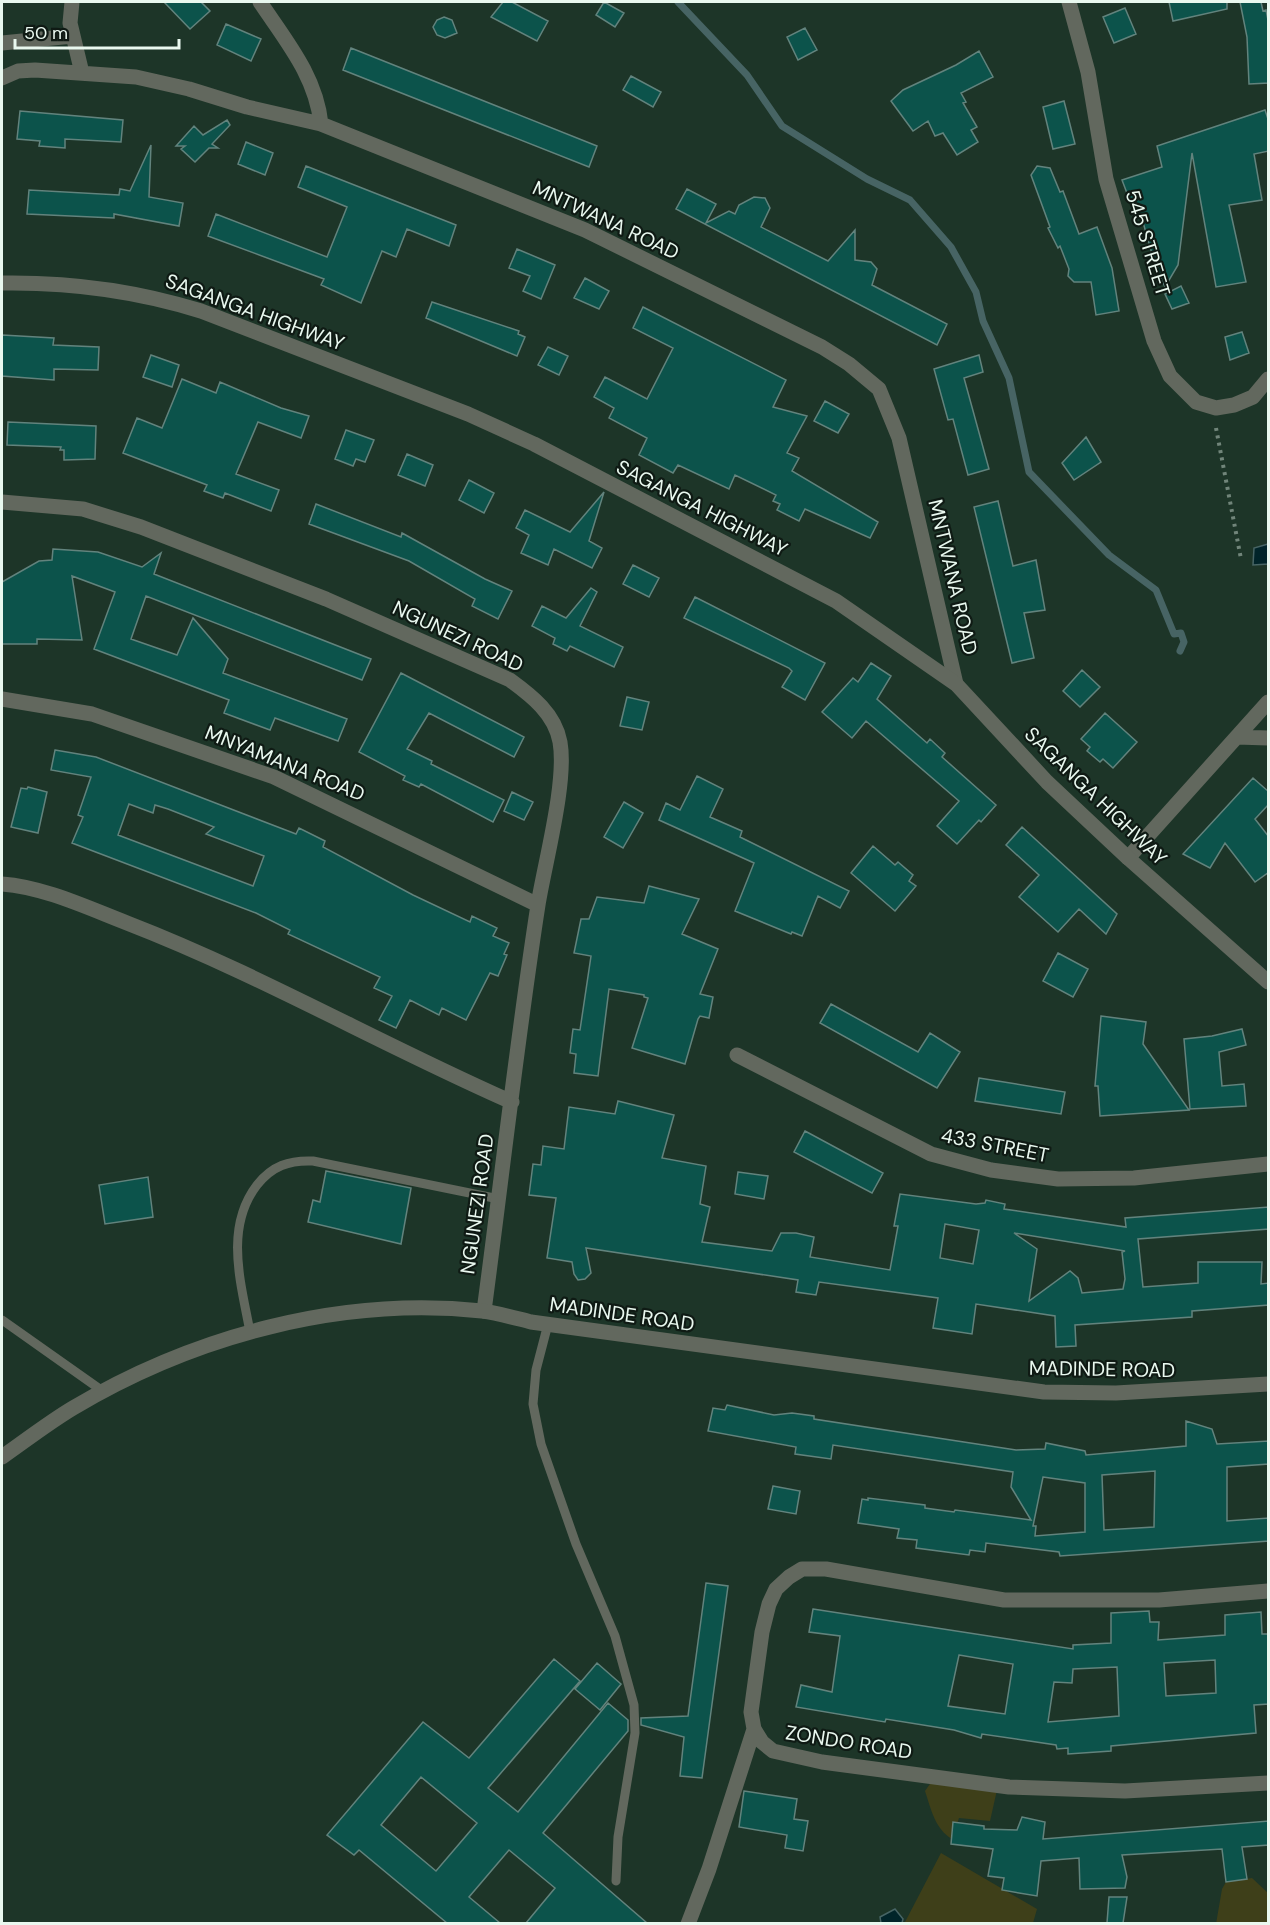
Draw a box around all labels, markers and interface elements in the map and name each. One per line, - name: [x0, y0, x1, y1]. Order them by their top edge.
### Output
- scale bar: [15, 12, 178, 50]
- text: 50 m: [24, 21, 68, 45]
- street label: MNTWANA ROAD: [528, 175, 684, 265]
- street label: 545 STREET: [1119, 187, 1177, 299]
- street label: SAGANGA HIGHWAY: [162, 268, 348, 357]
- street label: SAGANGA HIGHWAY: [612, 454, 792, 563]
- street label: MNTWANA ROAD: [922, 497, 984, 657]
- street label: NGUNEZI ROAD: [388, 594, 528, 678]
- street label: MNYAMANA ROAD: [201, 719, 369, 807]
- street label: SAGANGA HIGHWAY: [1019, 721, 1173, 871]
- street label: 433 STREET: [939, 1122, 1051, 1168]
- street label: NGUNEZI ROAD: [454, 1132, 500, 1276]
- street label: MADINDE ROAD: [548, 1291, 696, 1337]
- street label: MADINDE ROAD: [1029, 1355, 1175, 1383]
- street label: ZONDO ROAD: [784, 1719, 914, 1765]

